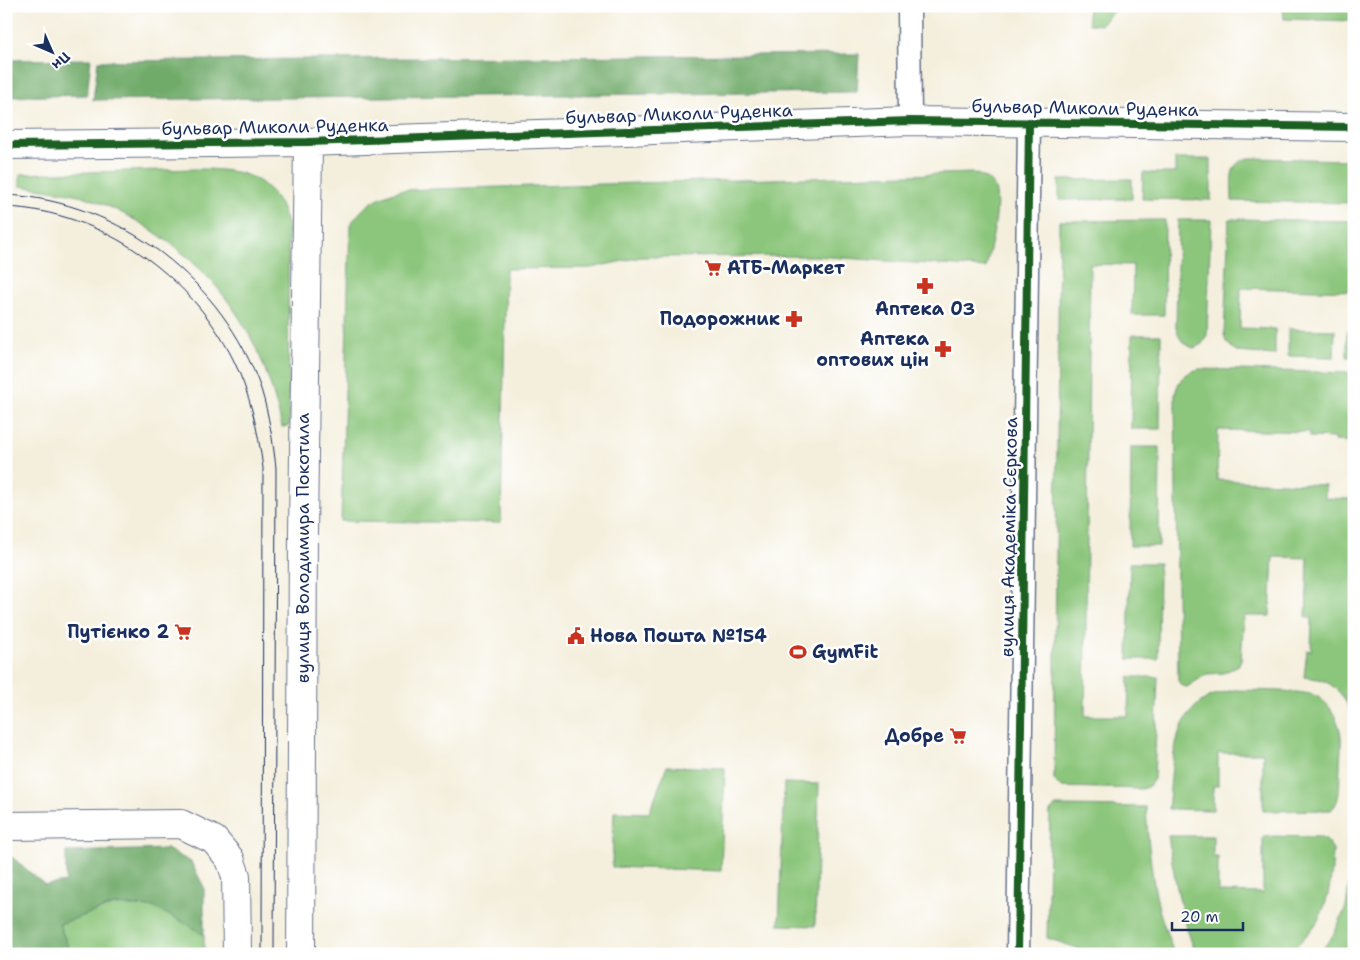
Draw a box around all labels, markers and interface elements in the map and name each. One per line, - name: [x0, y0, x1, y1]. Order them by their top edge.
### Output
- north arrow: [28, 28, 78, 78]
- text: Пн: [48, 48, 74, 74]
- street label: бульвар Миколи Руденка: [971, 94, 1199, 122]
- street label: бульвар Миколи Руденка: [565, 98, 793, 130]
- street label: бульвар Миколи Руденка: [161, 113, 389, 141]
- place label: АТБ-Маркет: [727, 256, 845, 280]
- supermarket icon: АТБ-Маркет: [703, 258, 723, 278]
- pharmacy icon: Аптека 03: [915, 276, 935, 296]
- place label: Аптека 03: [875, 297, 975, 321]
- place label: Подорожник: [660, 307, 780, 331]
- pharmacy icon: Подорожник: [784, 309, 804, 329]
- place label: Аптека оптових цін: [816, 327, 930, 372]
- pharmacy icon: Аптека оптових цін: [933, 339, 953, 359]
- street label: вулиця Володимира Покотила: [291, 413, 315, 683]
- street label: вулиця Академіка Сєркова: [995, 417, 1023, 657]
- place label: Путієнко 2: [67, 620, 169, 644]
- supermarket icon: Путієнко 2: [173, 622, 193, 642]
- place label: Нова Пошта №154: [590, 624, 767, 648]
- public building icon: Нова Пошта №154: [566, 626, 586, 646]
- place label: GymFit: [812, 640, 878, 664]
- sports icon: GymFit: [788, 642, 808, 662]
- place label: Добре: [885, 724, 944, 748]
- supermarket icon: Добре: [948, 726, 968, 746]
- scale bar: [1172, 900, 1244, 932]
- text: 20 m: [1180, 907, 1219, 927]

